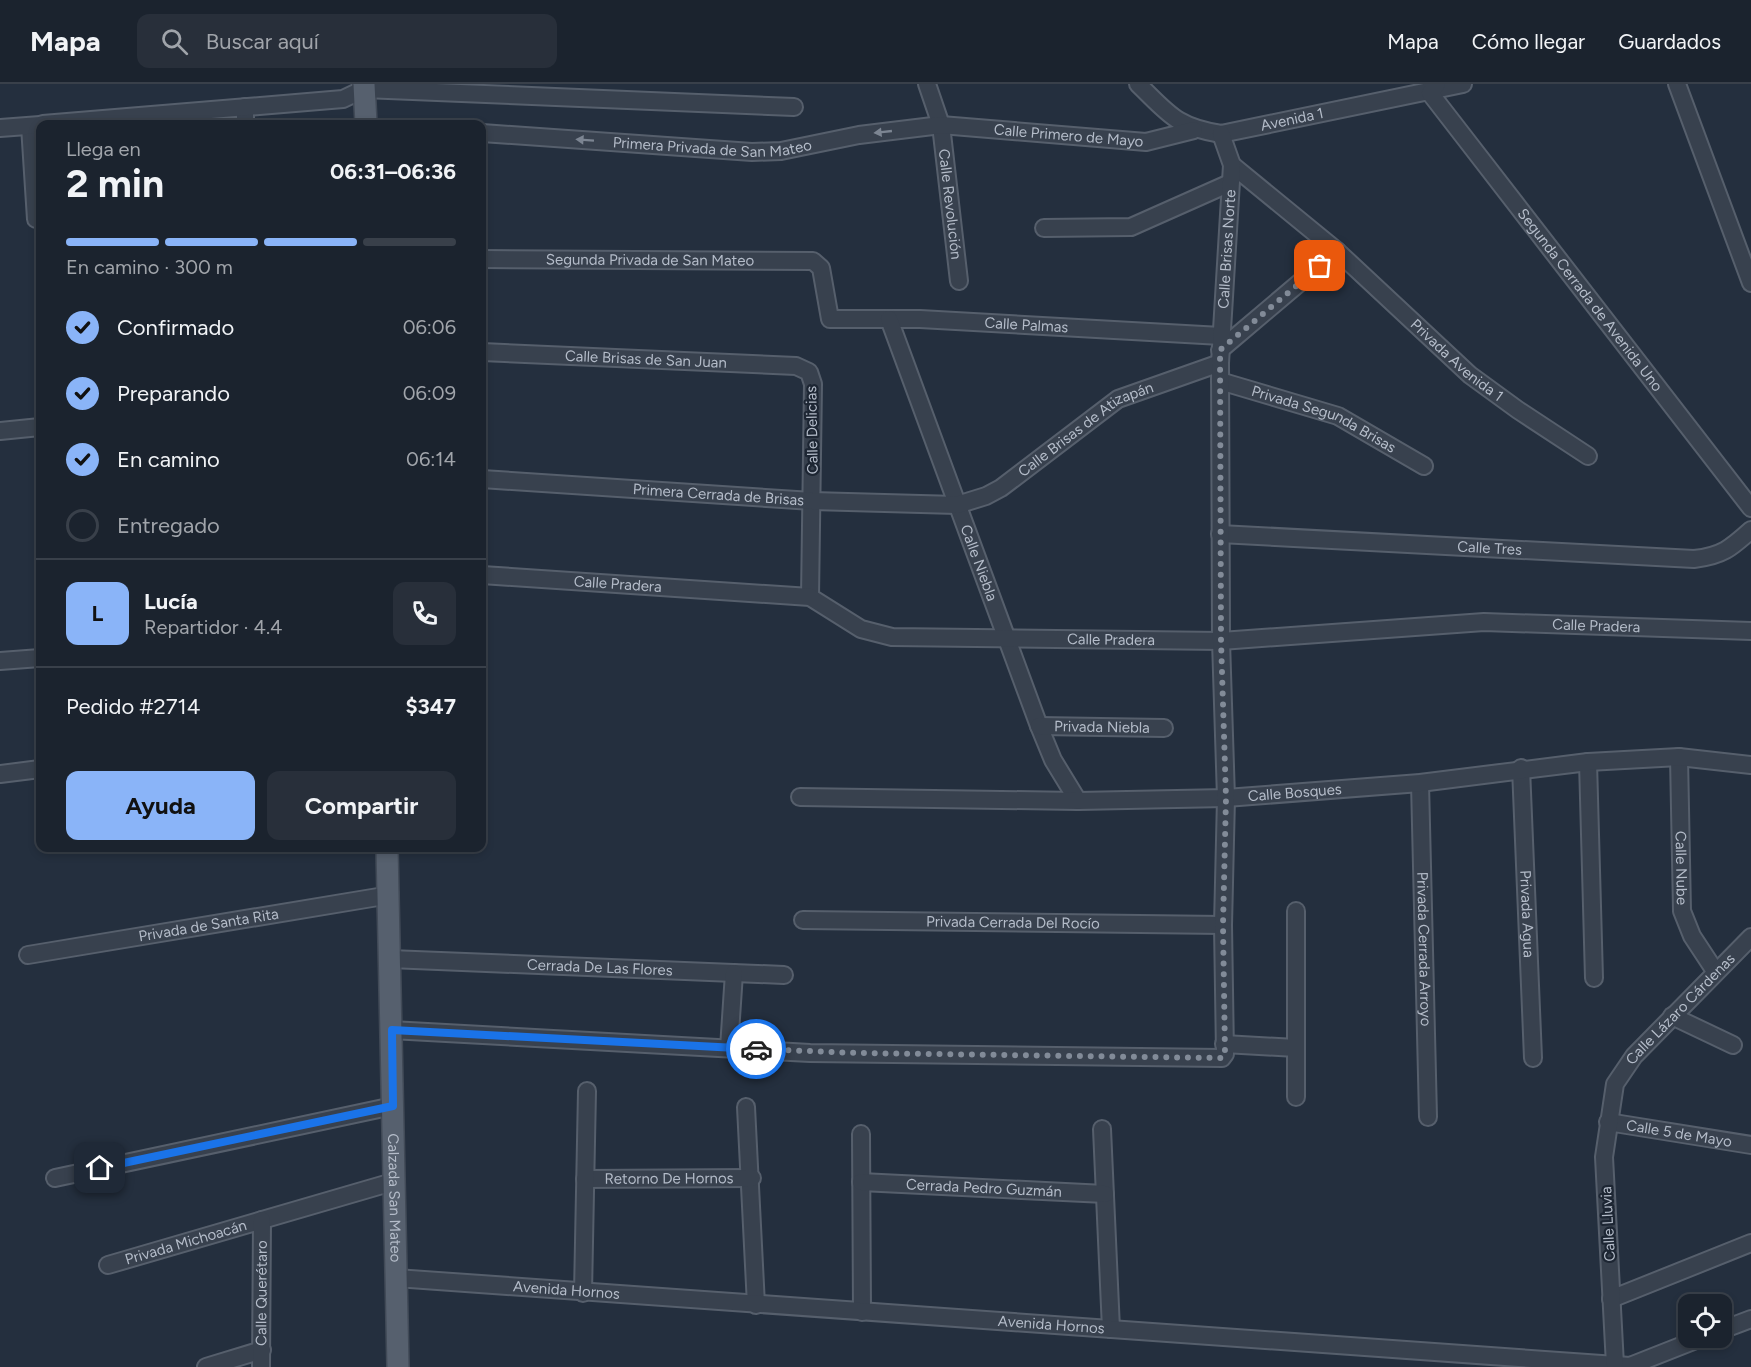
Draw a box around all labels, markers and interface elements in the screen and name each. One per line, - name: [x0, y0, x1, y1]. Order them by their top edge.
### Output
- search box: [137, 14, 557, 68]
- text: Mapa: [30, 24, 101, 58]
- icon: search: [158, 25, 191, 58]
- text: Buscar aquí: [206, 28, 319, 55]
- text: Mapa: [1387, 29, 1439, 54]
- text: Cómo llegar: [1472, 29, 1585, 54]
- text: Guardados: [1618, 29, 1721, 54]
- street label: Avenida 1: [1259, 104, 1325, 135]
- street label: Calle Primero de Mayo: [993, 120, 1144, 151]
- one-way arrow: [873, 127, 892, 137]
- street label: Primera Privada de San Mateo: [612, 133, 814, 161]
- one-way arrow: [575, 136, 594, 145]
- text: Llega en: [66, 137, 141, 161]
- street label: Calle Revolución: [935, 148, 965, 260]
- text: 06:31–06:36: [330, 158, 456, 185]
- text: 2 min: [66, 160, 164, 207]
- street label: Calle Brisas Norte: [1214, 189, 1240, 309]
- street label: Segunda Cerrada de Avenida Uno: [1514, 205, 1667, 395]
- pin: [1294, 240, 1345, 291]
- icon: bag: [1303, 249, 1336, 282]
- street label: Segunda Privada de San Mateo: [546, 250, 755, 270]
- text: En camino · 300 m: [66, 255, 233, 279]
- icon: check: [66, 311, 99, 344]
- text: Confirmado: [117, 314, 234, 341]
- street label: Calle Palmas: [984, 314, 1069, 336]
- text: 06:06: [403, 315, 456, 339]
- street label: Privada Avenida 1: [1407, 315, 1507, 405]
- street label: Calle Brisas de San Juan: [565, 347, 727, 372]
- icon: check: [66, 377, 99, 410]
- street label: Calle Brisas de Atizapán: [1014, 378, 1156, 481]
- text: Preparando: [117, 380, 230, 407]
- text: 06:09: [403, 381, 456, 405]
- street label: Privada Segunda Brisas: [1249, 382, 1399, 457]
- street label: Calle Delicias: [802, 386, 822, 474]
- icon: check: [66, 443, 99, 476]
- text: En camino: [117, 446, 220, 473]
- text: 06:14: [406, 447, 456, 471]
- street label: Primera Cerrada de Brisas: [632, 480, 805, 509]
- text: Entregado: [117, 512, 220, 539]
- street label: Calle Niebla: [957, 522, 1001, 604]
- street label: Calle Tres: [1457, 538, 1523, 559]
- street label: Calle Pradera: [573, 572, 662, 596]
- button: phone: [393, 582, 456, 645]
- text: Lucía: [144, 588, 198, 615]
- text: L: [92, 600, 103, 627]
- text: Repartidor · 4.4: [144, 615, 282, 639]
- street label: Calle Pradera: [1552, 615, 1641, 636]
- street label: Calle Pradera: [1067, 630, 1155, 649]
- text: Pedido #2714: [66, 693, 200, 720]
- text: $347: [405, 693, 456, 720]
- street label: Privada Niebla: [1054, 717, 1150, 737]
- button: Ayuda: [66, 771, 255, 840]
- button: Compartir: [267, 771, 456, 840]
- street label: Calle Bosques: [1247, 780, 1342, 805]
- street label: Calle Nube: [1671, 831, 1691, 905]
- street label: Privada Agua: [1516, 870, 1538, 958]
- street label: Privada Cerrada Arroyo: [1413, 871, 1435, 1027]
- street label: Privada de Santa Rita: [137, 905, 280, 946]
- street label: Privada Cerrada Del Rocío: [926, 912, 1100, 933]
- street label: Calle Lázaro Cárdenas: [1622, 950, 1739, 1068]
- street label: Cerrada De Las Flores: [527, 956, 673, 979]
- courier: [726, 1019, 786, 1079]
- icon: car: [740, 1033, 773, 1066]
- street label: Calle 5 de Mayo: [1625, 1116, 1734, 1151]
- street label: Calzada San Mateo: [384, 1133, 405, 1263]
- pin: [74, 1142, 125, 1193]
- icon: home: [83, 1151, 116, 1184]
- street label: Retorno De Hornos: [604, 1169, 734, 1188]
- street label: Cerrada Pedro Guzmán: [906, 1175, 1062, 1201]
- street label: Calle Lluvia: [1597, 1186, 1619, 1262]
- street label: Privada Michoacán: [123, 1216, 249, 1269]
- street label: Calle Querétaro: [252, 1240, 271, 1346]
- street label: Avenida Hornos: [513, 1277, 621, 1303]
- map controls: [1678, 1294, 1732, 1348]
- button: locate: [1678, 1294, 1732, 1348]
- street label: Avenida Hornos: [997, 1312, 1105, 1338]

